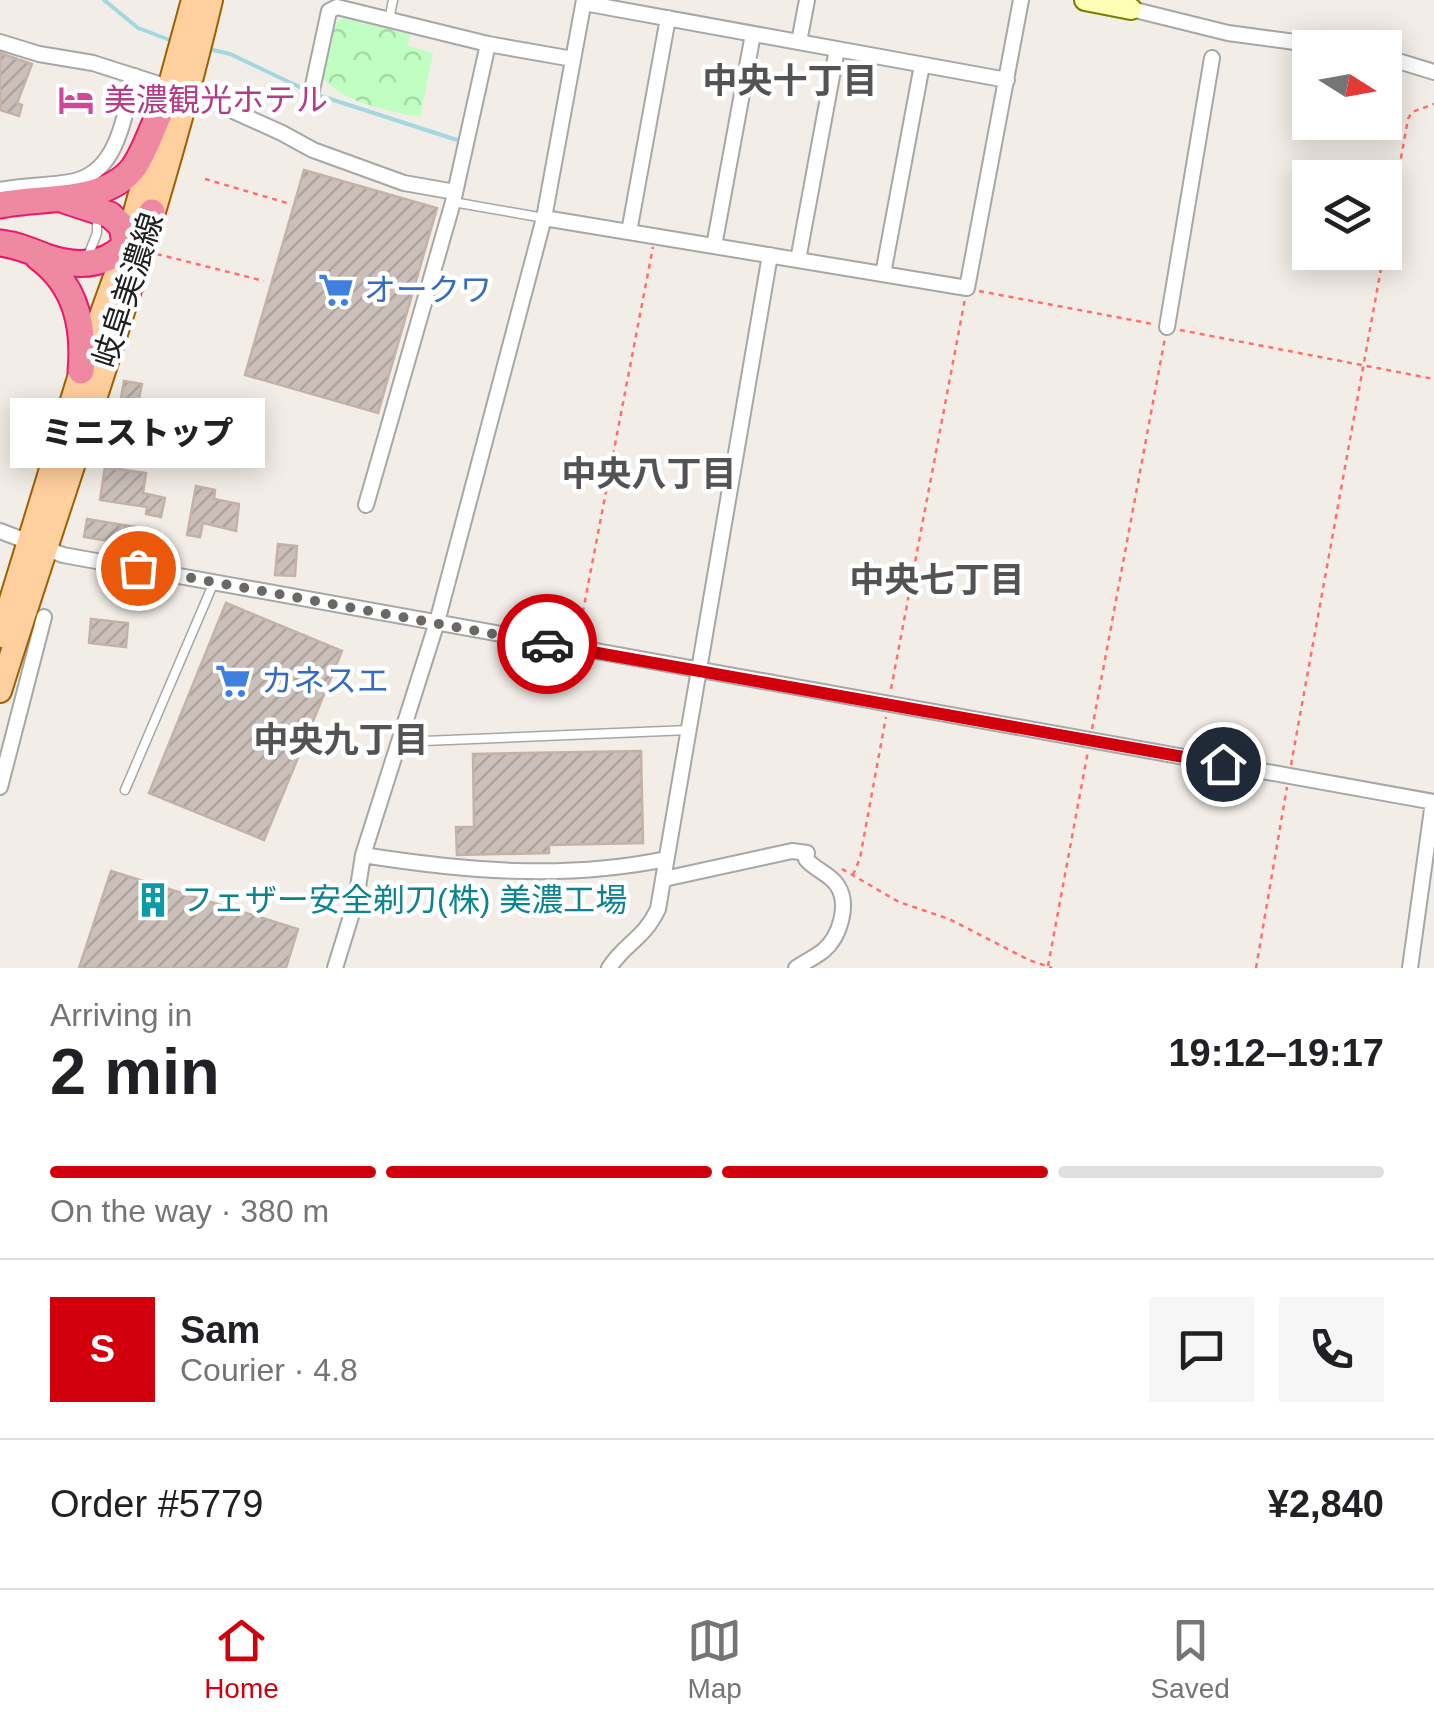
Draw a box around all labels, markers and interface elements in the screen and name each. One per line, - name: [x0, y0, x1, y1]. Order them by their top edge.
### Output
- north arrow: [1292, 30, 1402, 140]
- map controls: [1292, 30, 1402, 270]
- district label: 中央十丁目: [702, 61, 878, 100]
- hotel icon: 美濃観光ホテル: [57, 81, 95, 119]
- place label: 美濃観光ホテル: [104, 82, 328, 118]
- button: layers: [1292, 160, 1402, 270]
- street label: 岐阜美濃線: [86, 208, 170, 372]
- supermarket icon: オークワ: [317, 271, 355, 309]
- place label: オークワ: [364, 272, 492, 308]
- callout: ミニストップ: [11, 398, 266, 468]
- text: ミニストップ: [41, 415, 234, 451]
- district label: 中央八丁目: [561, 454, 737, 493]
- pin: [96, 526, 181, 611]
- icon: bag: [111, 541, 166, 596]
- district label: 中央七丁目: [849, 560, 1025, 599]
- courier: [497, 594, 597, 694]
- icon: car: [520, 617, 575, 672]
- supermarket icon: カネスエ: [214, 662, 252, 700]
- place label: カネスエ: [261, 663, 389, 699]
- district label: 中央九丁目: [253, 720, 429, 759]
- pin: [1181, 722, 1266, 807]
- icon: home: [1196, 737, 1251, 792]
- building icon: フェザー安全剃刀(株) 美濃工場: [134, 881, 172, 919]
- place label: フェザー安全剃刀(株) 美濃工場: [181, 882, 627, 918]
- text: Arriving in: [50, 997, 192, 1033]
- text: 19:12–19:17: [1168, 1032, 1384, 1074]
- text: 2 min: [50, 1035, 220, 1108]
- text: On the way · 380 m: [50, 1193, 329, 1229]
- button: chat: [1149, 1297, 1254, 1402]
- button: phone: [1279, 1297, 1384, 1402]
- text: Sam: [180, 1309, 260, 1351]
- text: S: [90, 1328, 115, 1370]
- text: Courier · 4.8: [180, 1352, 358, 1388]
- text: Order #5779: [50, 1483, 263, 1525]
- text: ¥2,840: [1268, 1483, 1384, 1525]
- tab: Home: [204, 1613, 279, 1705]
- tab: Map: [687, 1613, 742, 1705]
- tab: Saved: [1150, 1613, 1230, 1705]

